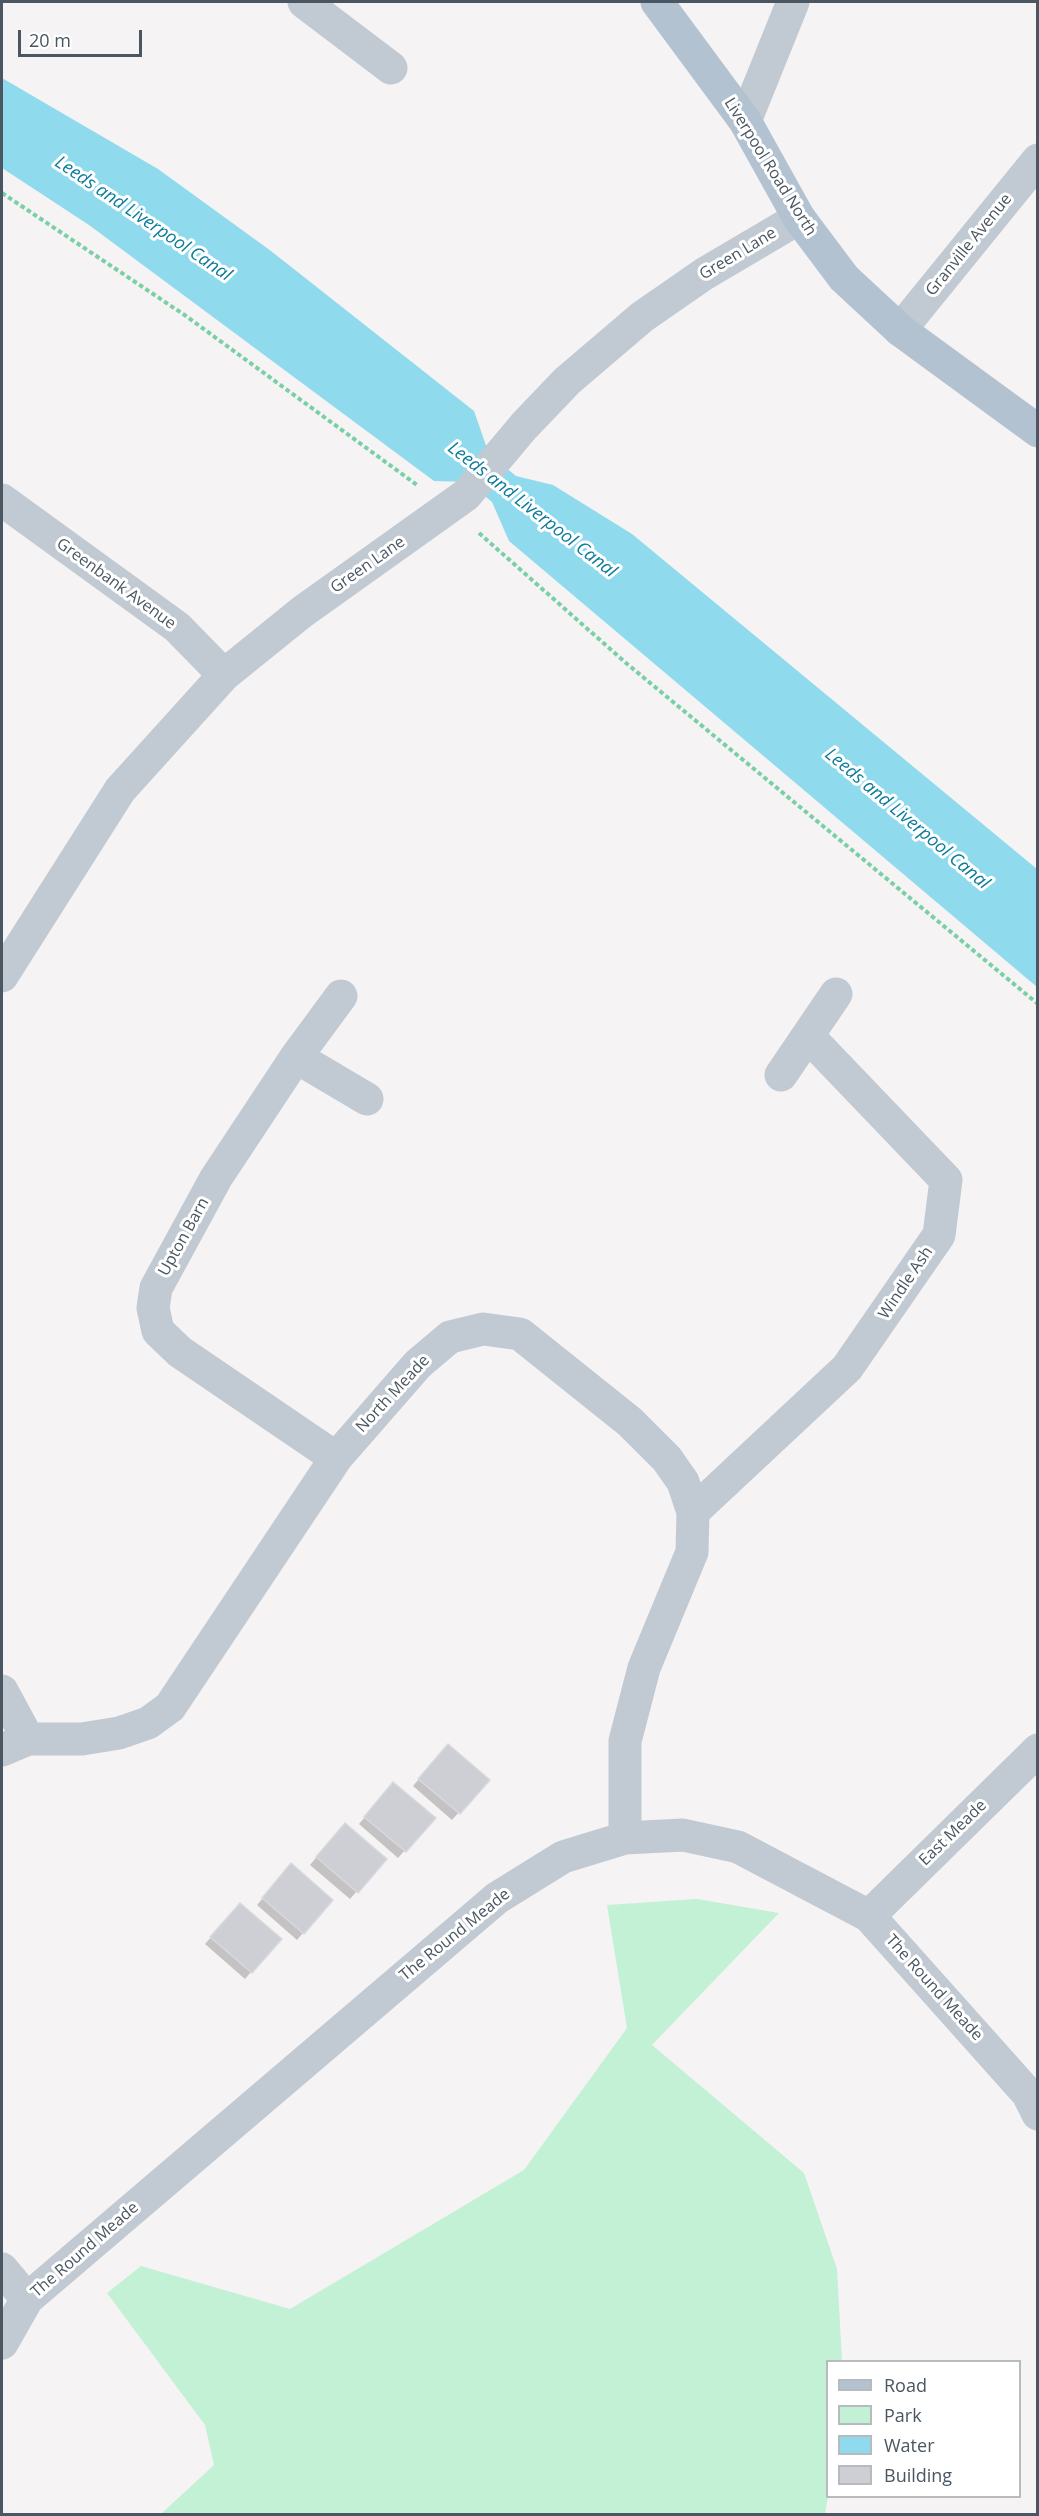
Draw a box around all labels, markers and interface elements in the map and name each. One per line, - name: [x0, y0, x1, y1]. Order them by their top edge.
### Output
- scale bar: [21, 18, 146, 56]
- text: 20 m: [29, 28, 71, 52]
- street label: Liverpool Road North: [720, 94, 820, 240]
- water label: Leeds and Liverpool Canal: [51, 152, 235, 286]
- street label: Granville Avenue: [922, 190, 1016, 300]
- street label: Green Lane: [696, 224, 780, 284]
- water label: Leeds and Liverpool Canal: [443, 437, 621, 583]
- street label: Green Lane: [327, 532, 409, 598]
- street label: Greenbank Avenue: [53, 534, 179, 634]
- water label: Leeds and Liverpool Canal: [820, 744, 994, 894]
- street label: Upton Barn: [155, 1195, 213, 1279]
- street label: Windle Ash: [875, 1243, 937, 1323]
- street label: North Meade: [352, 1351, 434, 1437]
- street label: East Meade: [915, 1796, 991, 1870]
- street label: The Round Meade: [396, 1885, 514, 1985]
- street label: The Round Meade: [881, 1931, 987, 2045]
- street label: The Round Meade: [27, 2198, 143, 2302]
- legend: [826, 2360, 1021, 2498]
- text: Road: [884, 2373, 927, 2397]
- text: Park: [884, 2403, 922, 2427]
- text: Water: [884, 2433, 935, 2457]
- text: Building: [884, 2463, 952, 2487]

